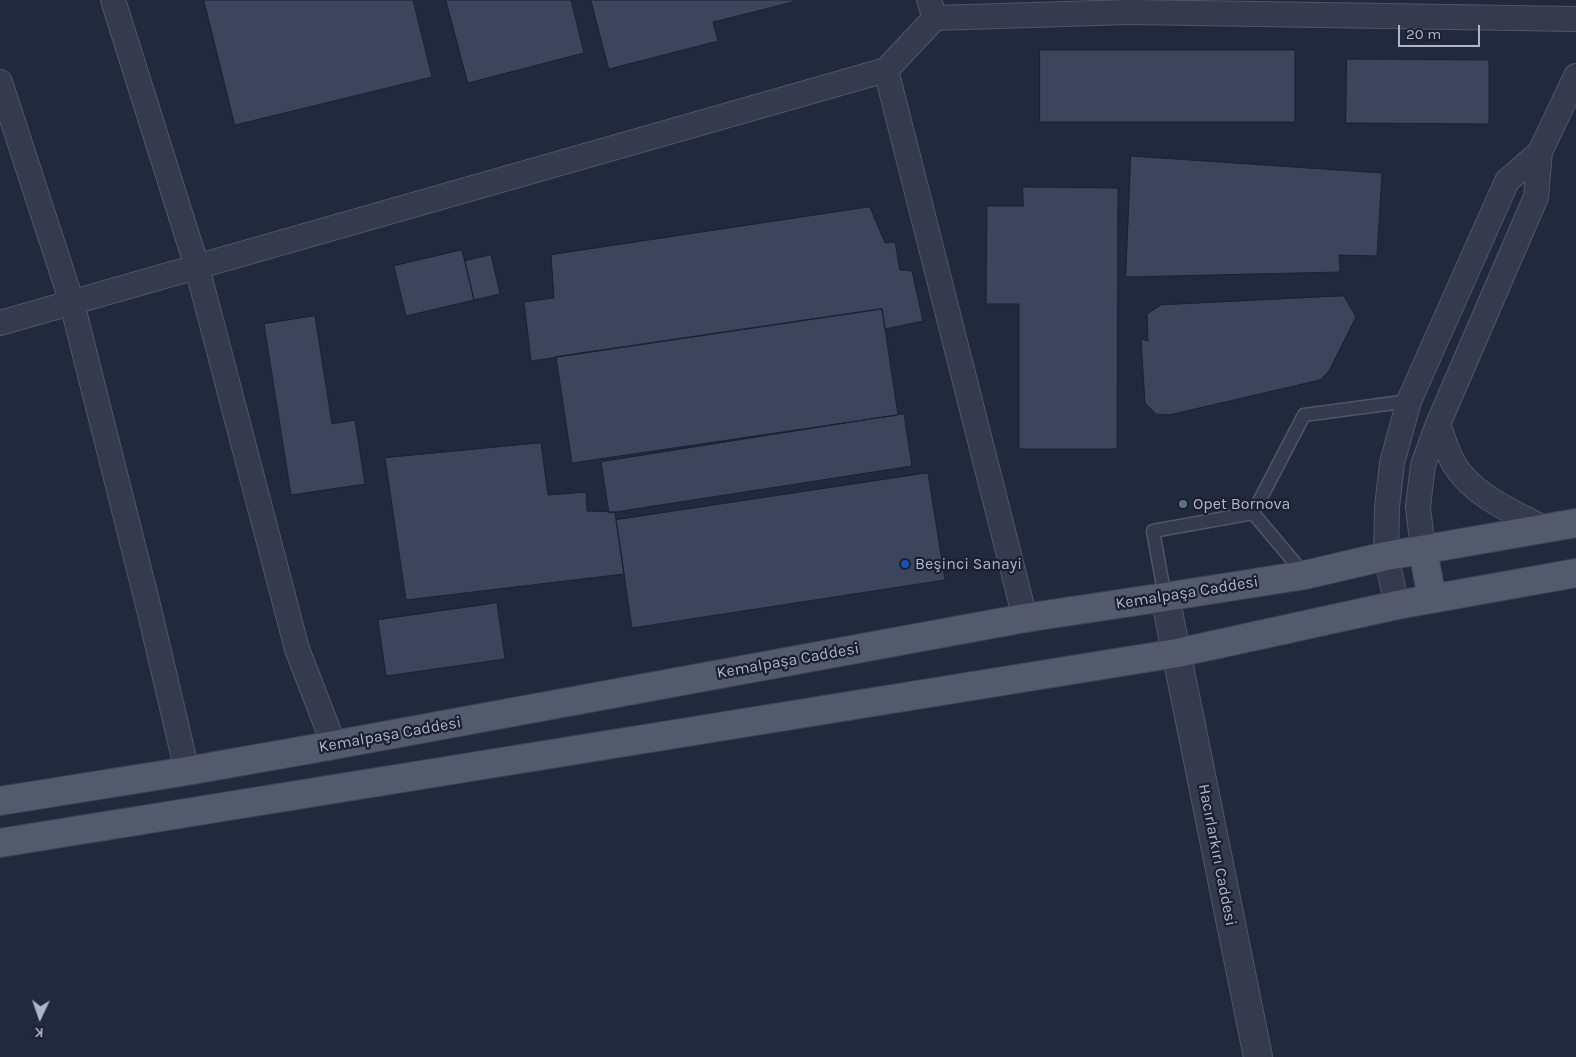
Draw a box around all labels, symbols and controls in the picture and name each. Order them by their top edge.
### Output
scale bar [1401,15,1484,47]
text: 20 m [1406,25,1441,43]
place label: Opet Bornova [1193,494,1290,514]
marker: Opet Bornova [1177,498,1189,510]
place label: Beşinci Sanayi [915,554,1022,574]
marker: Beşinci Sanayi [899,558,911,570]
street label: Kemalpaşa Caddesi [1114,572,1260,614]
street label: Kemalpaşa Caddesi [715,639,861,683]
street label: Kemalpaşa Caddesi [317,713,463,757]
street label: Hacırlarkırı Caddesi [1194,782,1240,928]
north arrow [15,992,65,1042]
text: K [34,1024,44,1041]

